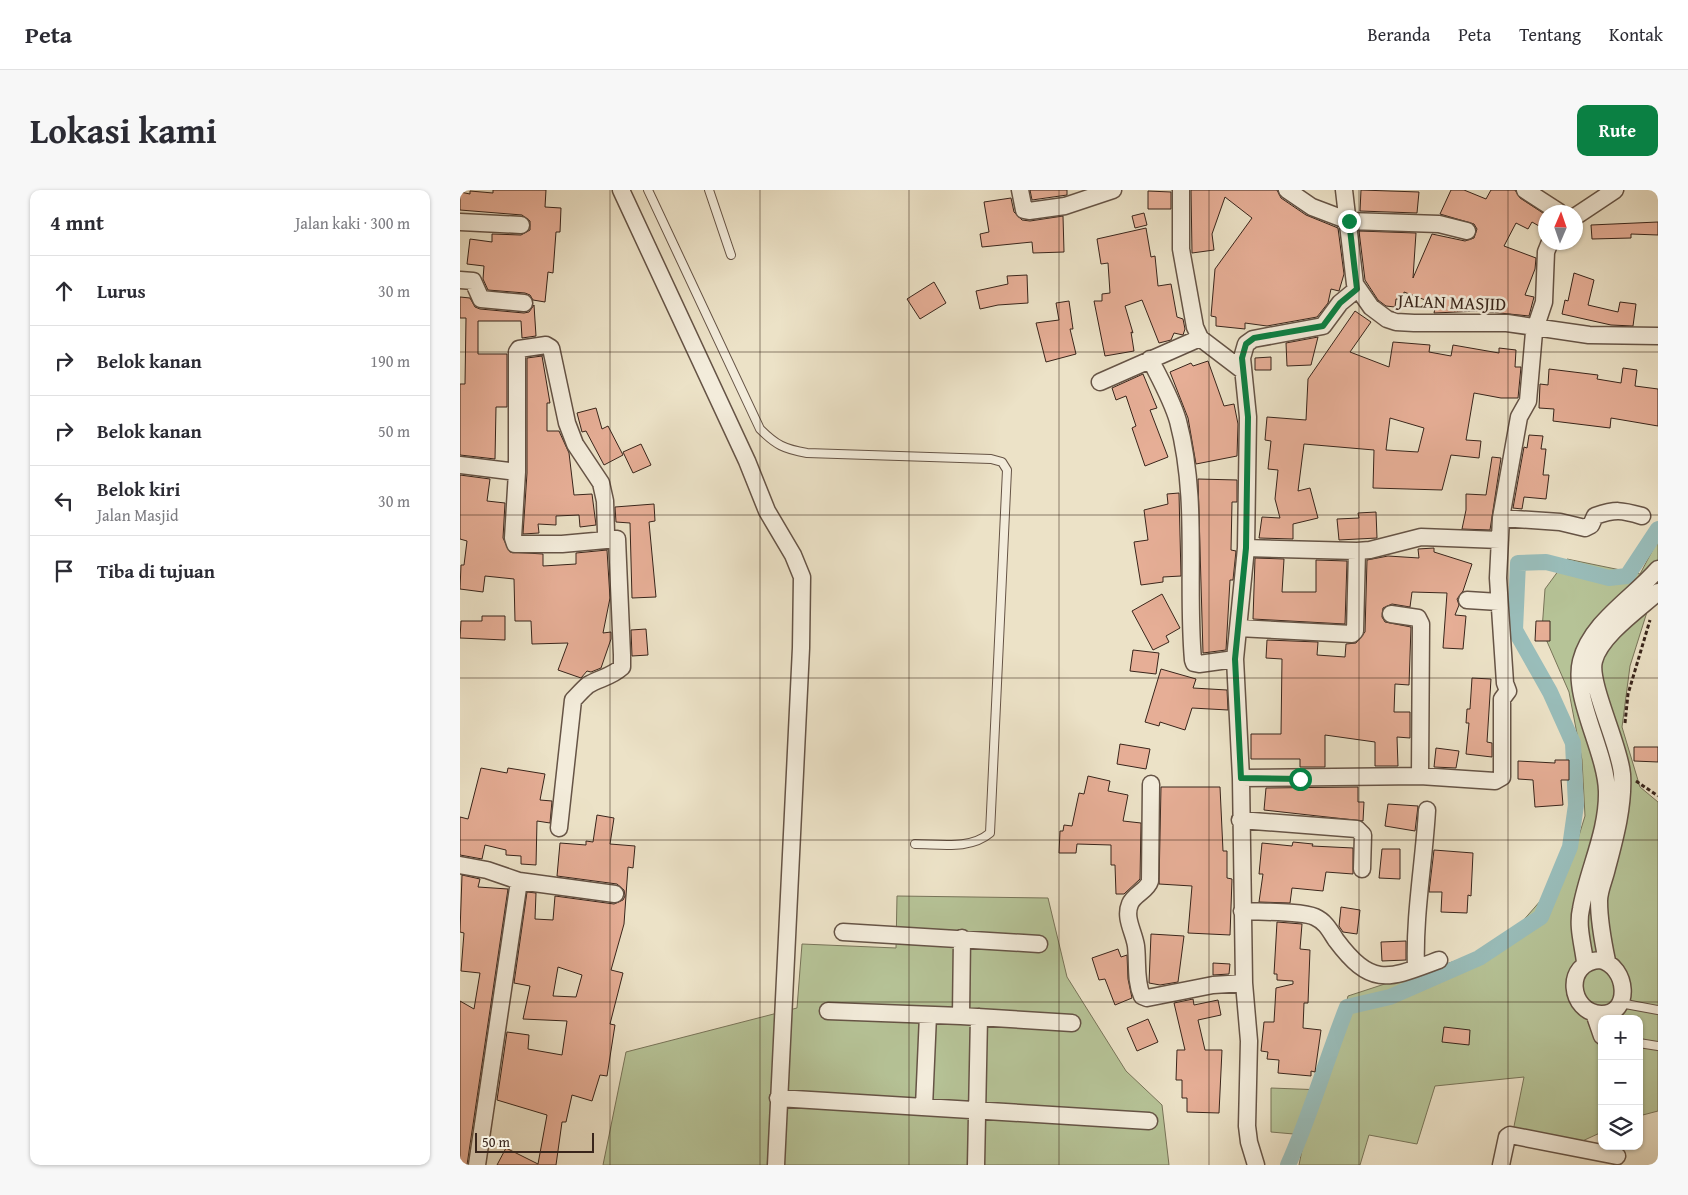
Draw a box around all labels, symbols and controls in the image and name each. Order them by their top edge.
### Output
text: Peta [25,17,72,52]
text: Beranda [1368,21,1430,48]
text: Peta [1458,21,1491,48]
text: Tentang [1519,21,1581,48]
text: Kontak [1609,21,1663,48]
text: Lokasi kami [30,105,217,156]
button: Rute [1577,105,1658,156]
north arrow [1538,205,1583,250]
text: 4 mnt [50,207,104,238]
route end [1338,210,1361,233]
text: Jalan kaki · 300 m [295,211,410,235]
icon: ahead [50,277,78,305]
text: Lurus [97,277,146,305]
text: 30 m [378,279,410,303]
street label: JALAN MASJID [1395,287,1507,317]
icon: right [50,347,78,375]
text: Belok kanan [97,347,202,375]
text: 190 m [370,349,410,373]
icon: right [50,417,78,445]
text: Belok kanan [97,417,202,445]
text: 50 m [378,419,410,443]
text: Belok kiri [97,475,180,503]
icon: left [50,487,78,515]
text: 30 m [378,489,410,513]
text: Jalan Masjid [97,503,179,527]
icon: arrive [50,557,78,585]
text: Tiba di tujuan [97,557,215,585]
route start [1289,768,1312,791]
map controls [1598,1015,1643,1150]
button: + [1598,1015,1643,1060]
button: − [1598,1060,1643,1105]
button: layers [1598,1105,1643,1150]
scale bar [475,1130,594,1153]
text: 50 m [482,1132,510,1152]

